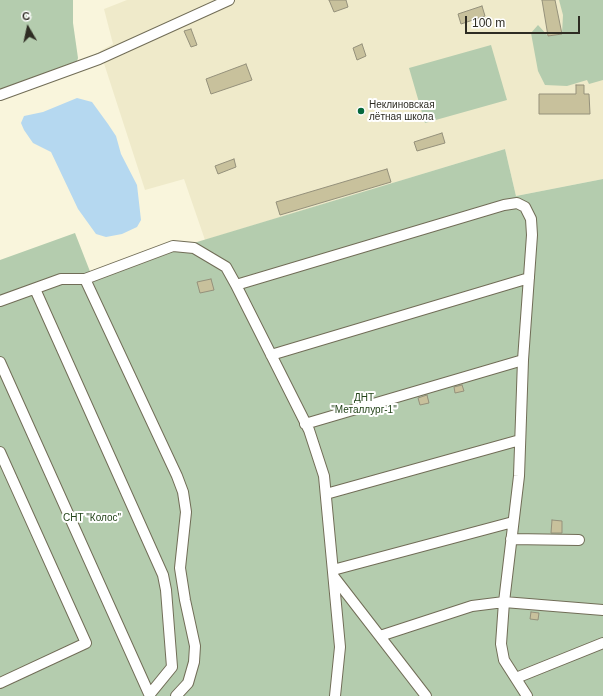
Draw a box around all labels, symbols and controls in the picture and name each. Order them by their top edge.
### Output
north arrow [8,8,48,48]
scale bar [467,8,582,34]
text: С [21,10,31,23]
text: 100 m [472,16,505,30]
place label: Неклиновская лётная школа [369,99,435,122]
marker: Неклиновская лётная школа [356,106,366,116]
park label: ДНТ "Металлург-1" [331,392,397,416]
park label: СНТ "Колос" [63,512,121,524]

